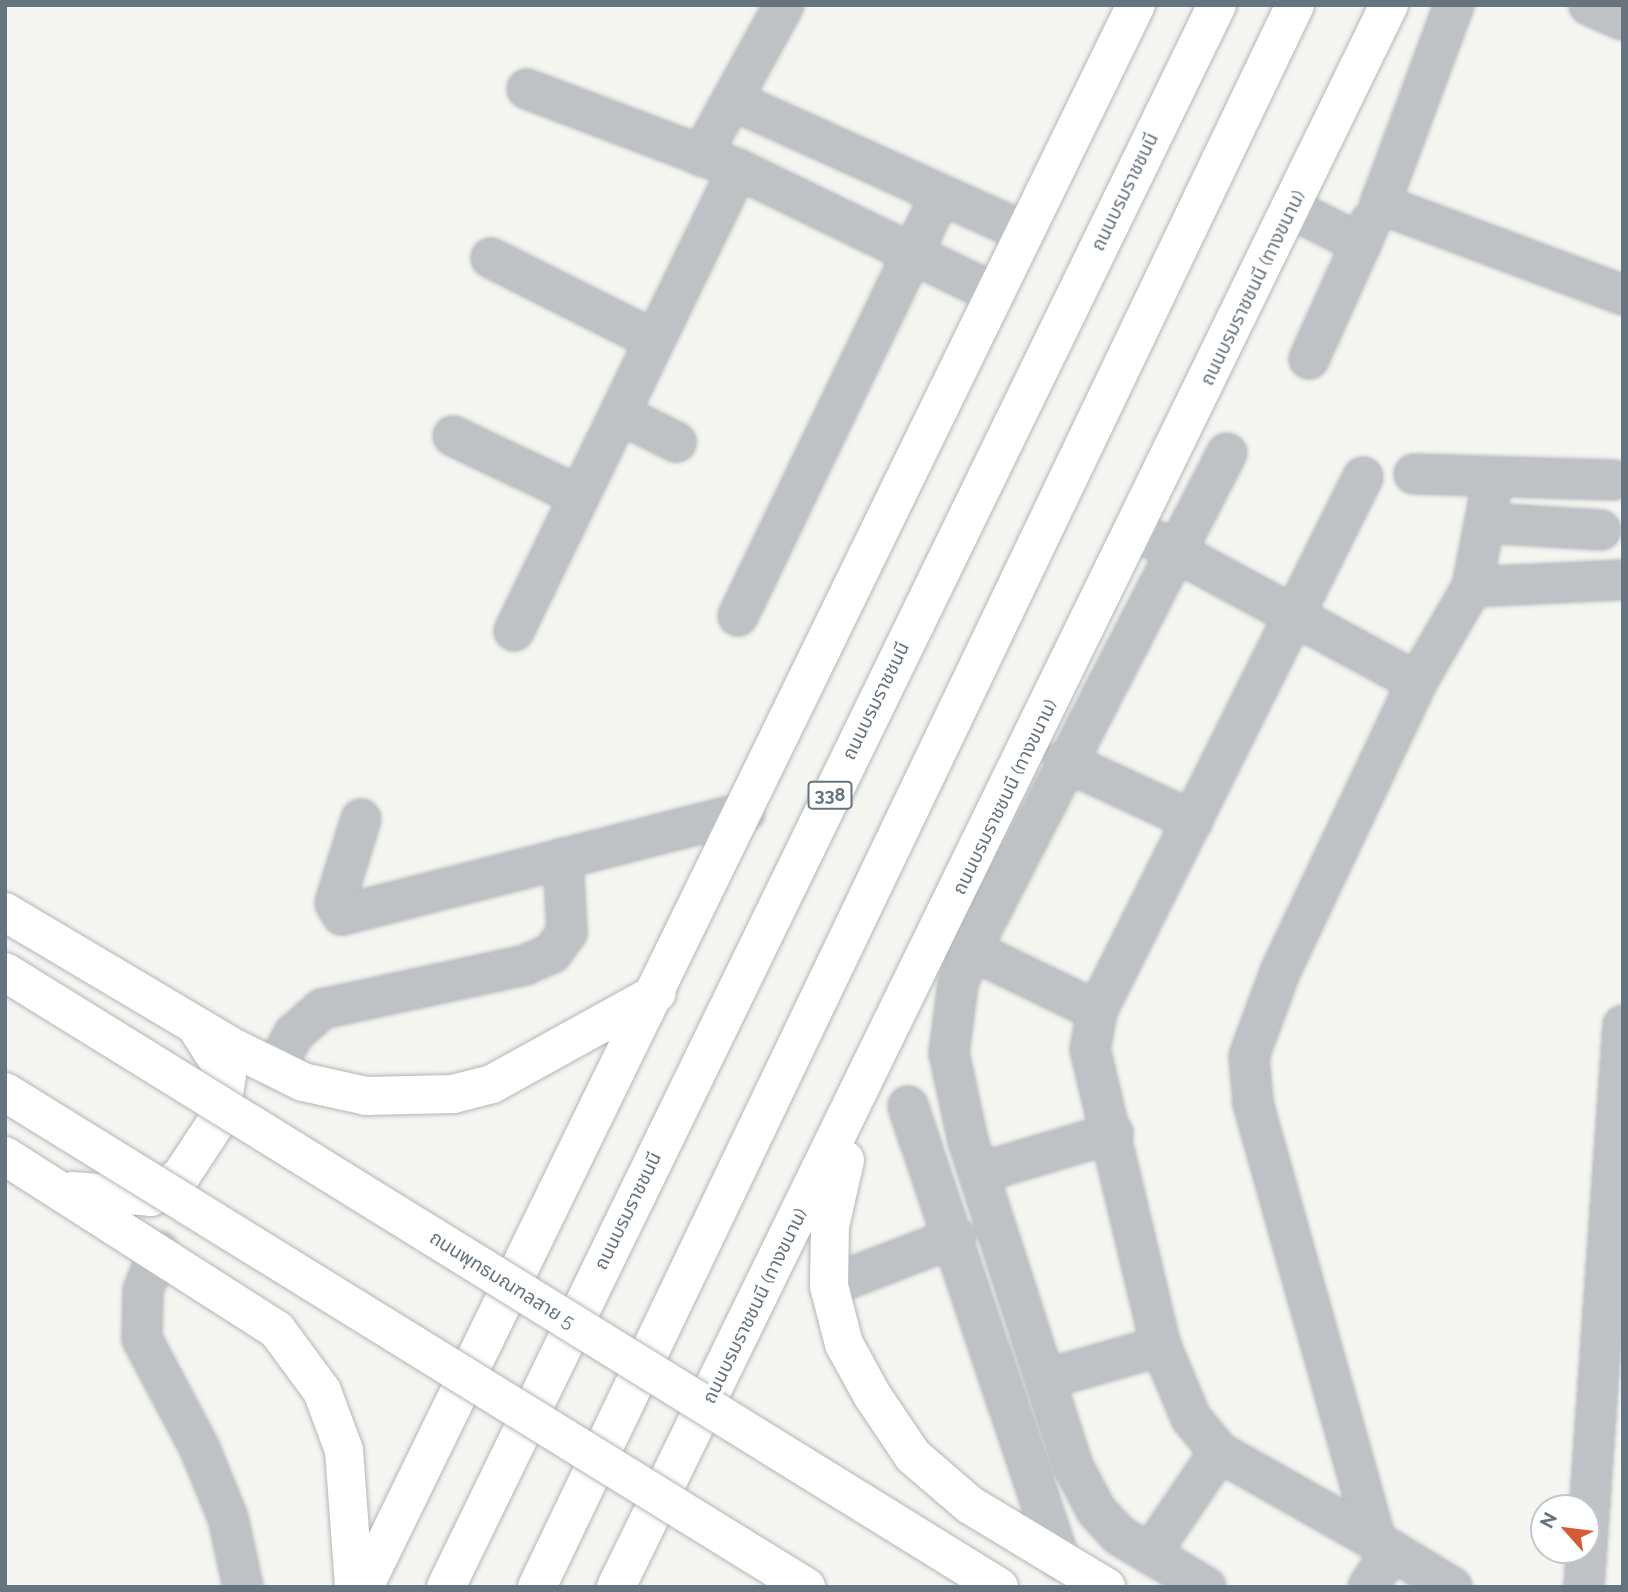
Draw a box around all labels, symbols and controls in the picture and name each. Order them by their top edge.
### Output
street label: ถนนบรมราชชนนี [1087,129,1163,255]
street label: ถนนบรมราชชนนี (ทางขนาน) [1196,187,1310,389]
street label: ถนนบรมราชชนนี [838,638,914,764]
street label: ถนนบรมราชชนนี (ทางขนาน) [948,696,1062,898]
road number: 338 [807,780,853,810]
street label: ถนนบรมราชชนนี [590,1148,666,1274]
street label: ถนนบรมราชชนนี (ทางขนาน) [698,1205,812,1407]
street label: ถนนพุทธมณฑลสาย 5 [425,1226,579,1334]
north arrow [1530,1494,1600,1564]
text: N [1535,1509,1561,1532]

